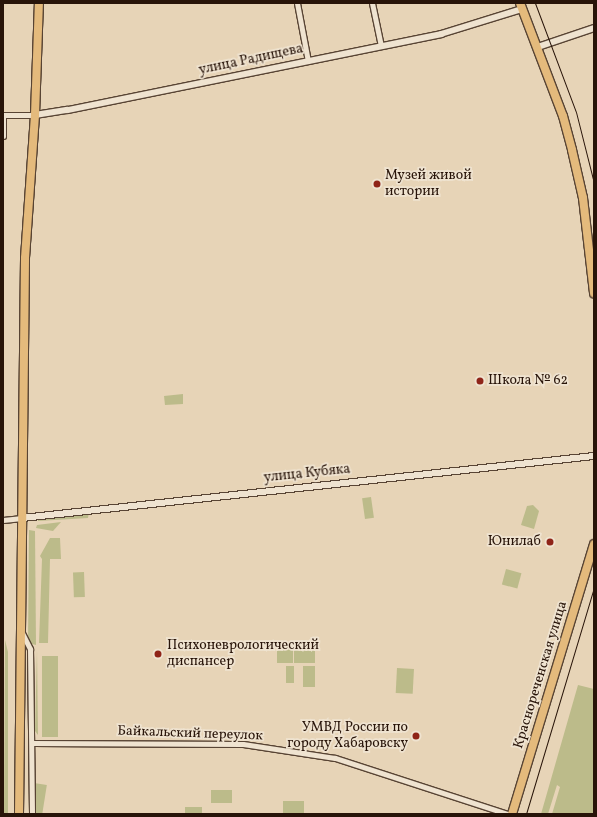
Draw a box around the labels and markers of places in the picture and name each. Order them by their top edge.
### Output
place label: Музей живой истории [385,168,472,200]
marker: Музей живой истории [372,179,382,189]
place label: Школа № 62 [488,373,568,389]
marker: Школа № 62 [475,376,485,386]
place label: Юнилаб [488,534,541,550]
marker: Юнилаб [544,536,556,548]
place label: Психоневрологический диспансер [167,638,319,670]
marker: Психоневрологический диспансер [152,648,164,660]
place label: УМВД России по городу Хабаровску [287,720,408,752]
marker: УМВД России по городу Хабаровску [411,731,421,741]

